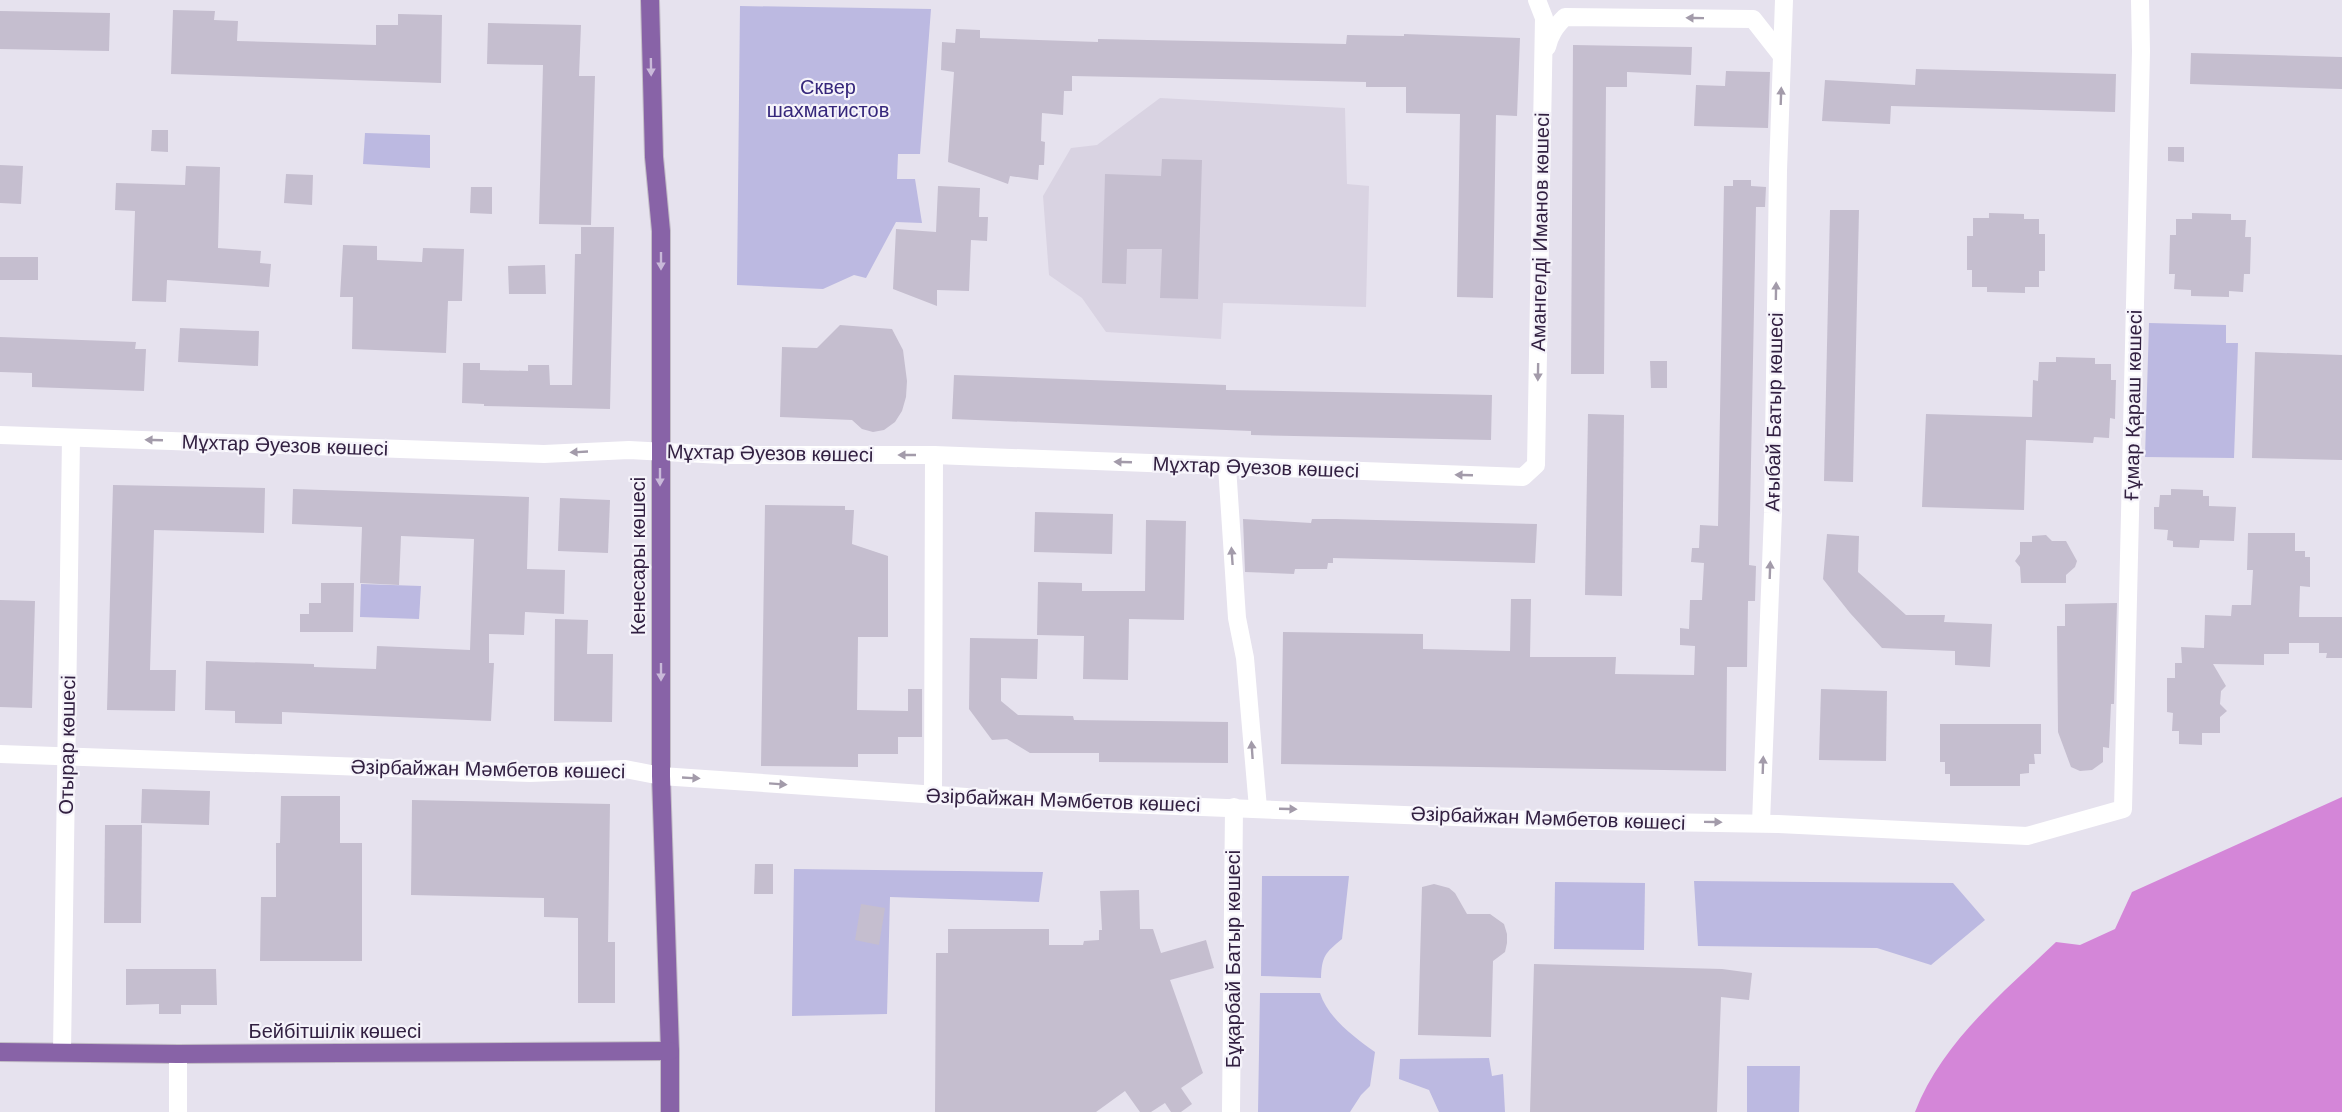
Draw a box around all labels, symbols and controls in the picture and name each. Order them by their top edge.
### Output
one-way arrow [1685,14,1704,23]
one-way arrow [646,57,656,76]
park label: Сквер шахматистов [767,76,889,121]
one-way arrow [1776,86,1785,105]
street label: Амангелді Иманов көшесі [1527,112,1553,352]
one-way arrow [656,252,666,271]
one-way arrow [1771,281,1781,300]
street label: Ғұмар Қараш көшесі [2120,310,2146,501]
street label: Ағыбай Батыр көшесі [1761,312,1787,512]
one-way arrow [1533,363,1543,382]
street label: Мұхтар Әуезов көшесі [181,430,389,460]
one-way arrow [144,435,163,444]
street label: Мұхтар Әуезов көшесі [667,440,873,466]
one-way arrow [570,448,589,457]
one-way arrow [897,450,916,460]
street label: Мұхтар Әуезов көшесі [1152,452,1360,482]
one-way arrow [1113,457,1132,466]
one-way arrow [656,468,665,487]
one-way arrow [1455,470,1474,479]
street label: Кенесары көшесі [627,477,649,635]
one-way arrow [1228,547,1237,566]
one-way arrow [1766,560,1775,579]
one-way arrow [656,663,666,682]
street label: Отырар көшесі [55,675,79,815]
one-way arrow [1247,740,1257,759]
one-way arrow [1758,755,1768,774]
street label: Әзірбайжан Мәмбетов көшесі [350,756,626,782]
one-way arrow [681,773,700,782]
one-way arrow [769,779,788,789]
street label: Әзірбайжан Мәмбетов көшесі [925,784,1201,816]
street label: Әзірбайжан Мәмбетов көшесі [1410,802,1686,834]
one-way arrow [1278,805,1297,814]
one-way arrow [1704,818,1723,827]
street label: Бұқарбай Батыр көшесі [1222,850,1244,1068]
street label: Бейбітшілік көшесі [249,1020,421,1042]

